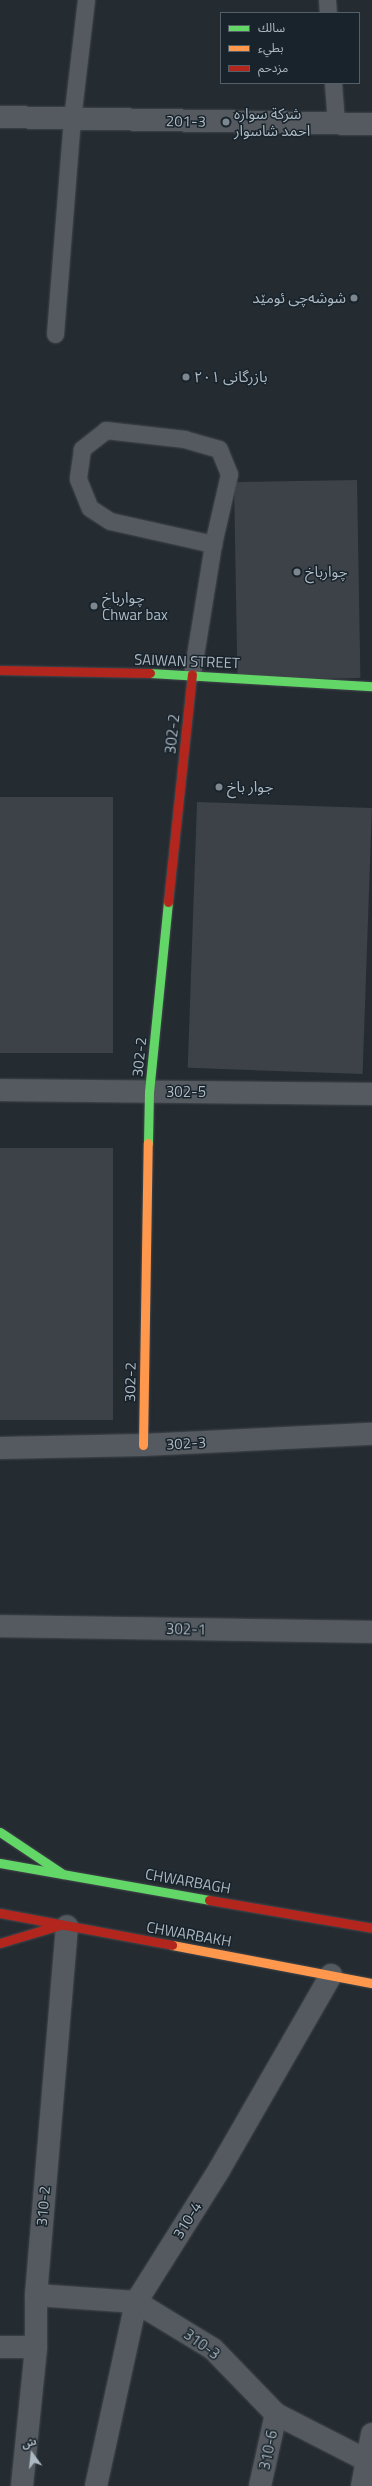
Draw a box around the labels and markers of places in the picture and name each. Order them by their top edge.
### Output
place label: شرکة سوارە احمد شاسوار [234,104,310,139]
marker: شرکة سوارە احمد شاسوار [221,117,231,127]
place label: شوشەچی ئومێد [252,289,346,307]
marker: شوشەچی ئومێد [349,293,359,303]
place label: بازرگانی ٢٠١ [194,368,267,386]
marker: بازرگانی ٢٠١ [181,372,191,382]
place label: چوارباخ [305,563,348,581]
marker: چوارباخ [292,567,302,577]
place label: چوارباخ Chwar bax [102,588,168,623]
marker: چوارباخ Chwar bax [89,601,99,611]
place label: جوار باخ [227,778,273,796]
marker: جوار باخ [214,782,224,792]

